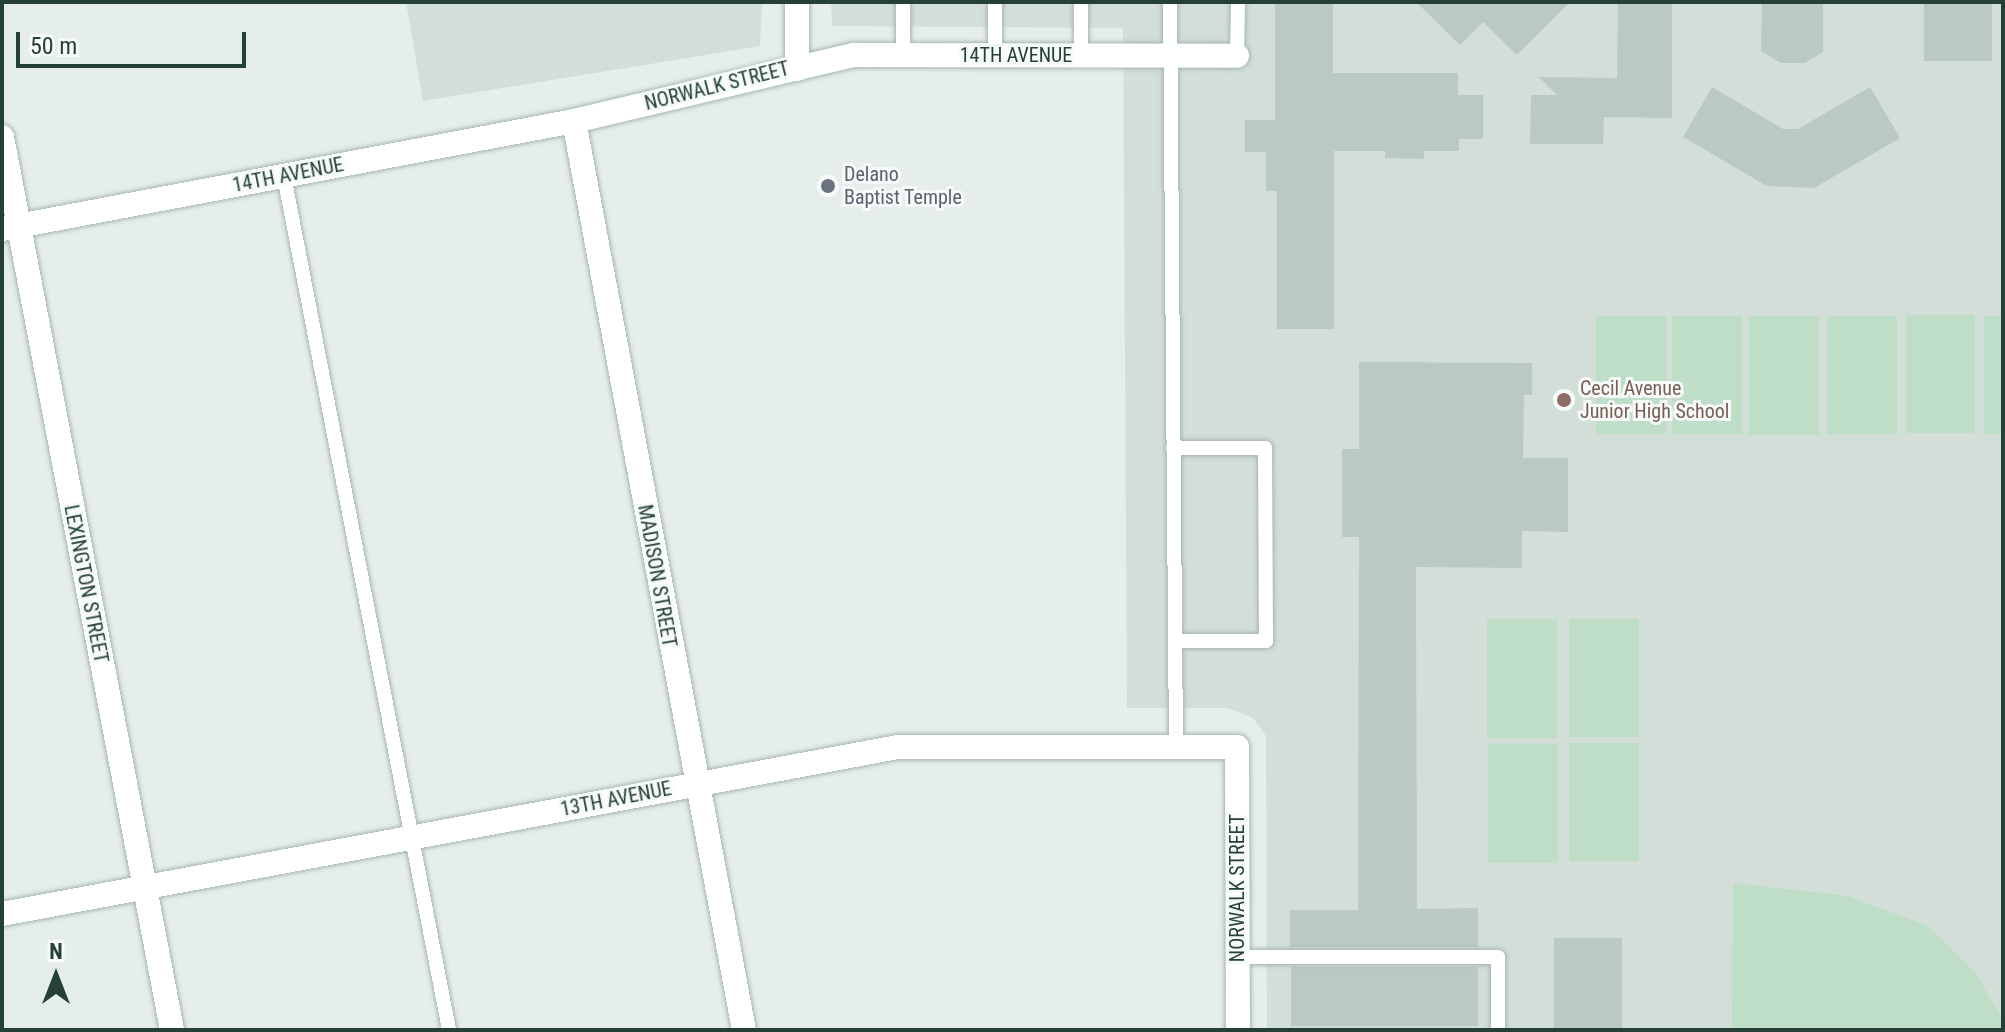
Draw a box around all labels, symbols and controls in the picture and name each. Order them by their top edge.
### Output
scale bar [20,16,250,66]
text: 50 m [30,32,77,60]
street label: 14TH AVENUE [960,43,1072,67]
street label: NORWALK STREET [642,56,792,116]
street label: 14TH AVENUE [230,152,346,198]
place label: Delano Baptist Temple [844,162,962,209]
marker: Delano Baptist Temple [819,177,837,195]
place label: Cecil Avenue Junior High School [1580,376,1729,423]
marker: Cecil Avenue Junior High School [1555,391,1573,409]
street label: LEXINGTON STREET [59,503,113,665]
street label: MADISON STREET [633,503,681,649]
street label: 13TH AVENUE [558,776,674,822]
street label: NORWALK STREET [1225,814,1249,962]
north arrow [16,936,96,1016]
text: N [49,939,63,964]

